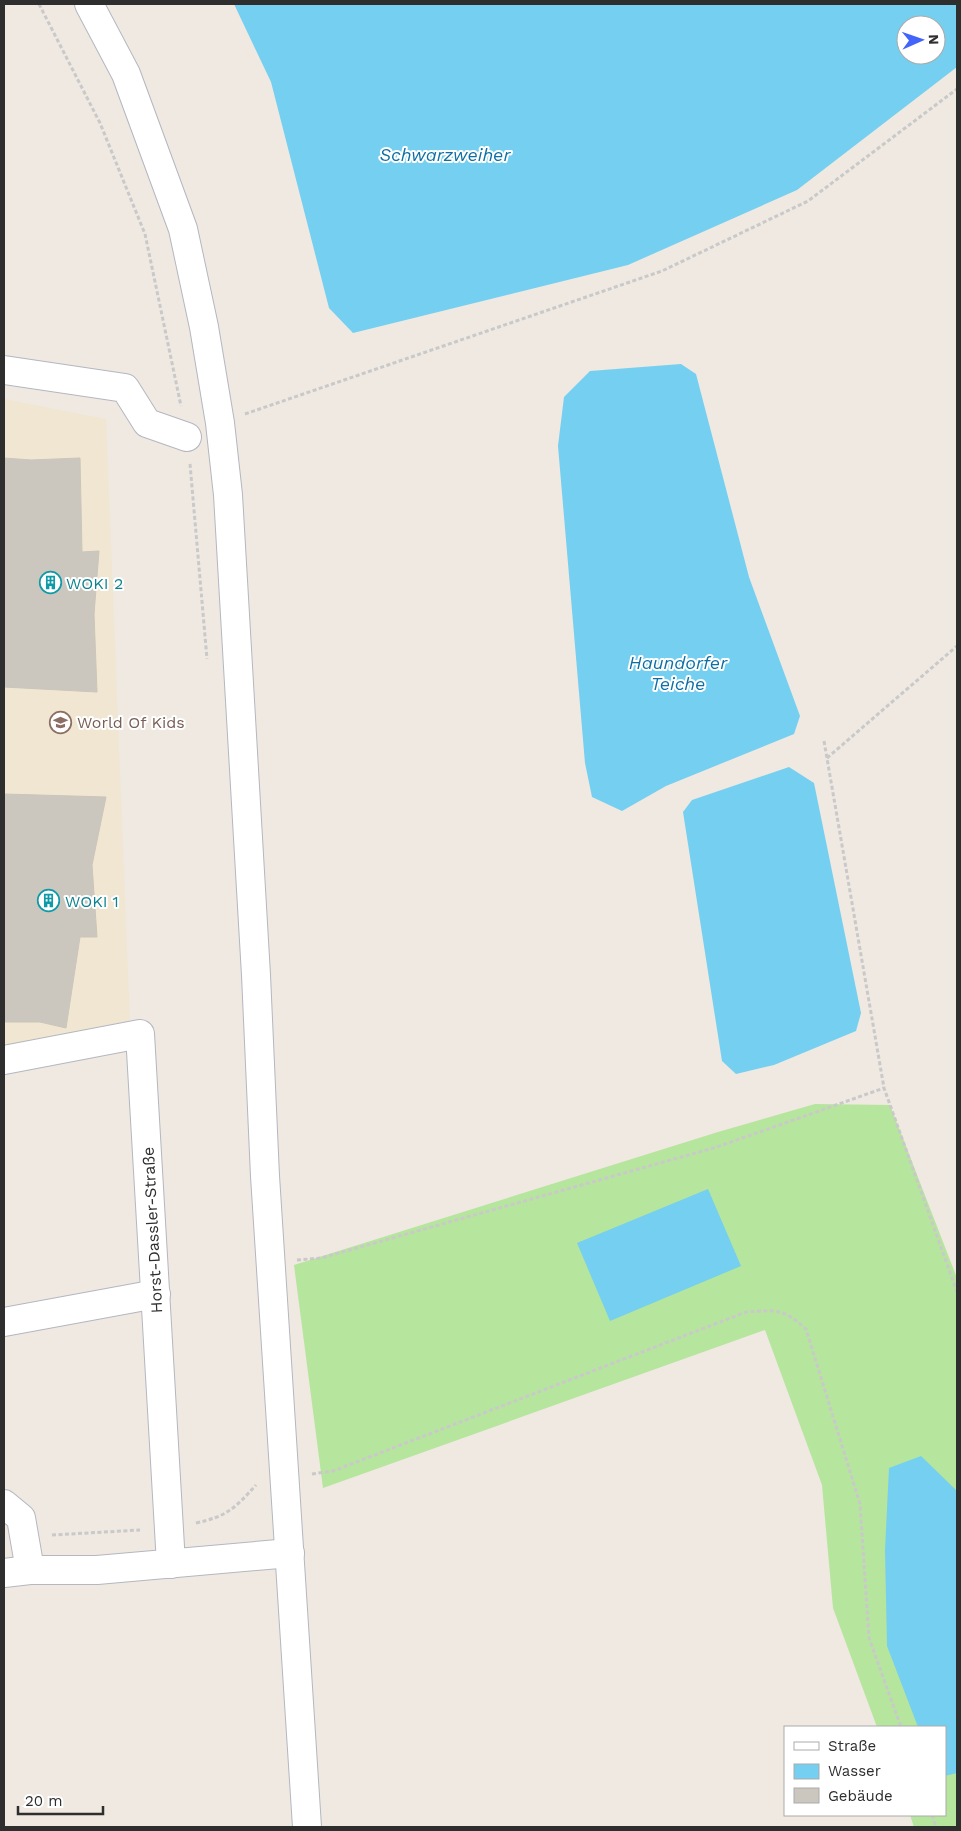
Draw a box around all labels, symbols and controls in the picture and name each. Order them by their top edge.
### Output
north arrow [896,15,946,65]
text: N [926,34,942,45]
water label: Schwarzweiher [380,144,511,165]
building icon: WOKI 2 [38,571,62,595]
place label: WOKI 2 [66,574,123,593]
water label: Haundorfer Teiche [629,652,728,694]
school or university icon: World Of Kids [49,710,73,734]
place label: World Of Kids [77,713,185,732]
building icon: WOKI 1 [37,889,61,913]
place label: WOKI 1 [65,892,119,911]
street label: Horst-Dassler-Straße [139,1146,166,1314]
legend [784,1726,946,1816]
text: Straße [828,1737,876,1755]
text: Wasser [828,1762,881,1780]
scale bar [18,1784,102,1816]
text: Gebäude [828,1787,893,1805]
text: 20 m [25,1792,63,1810]

